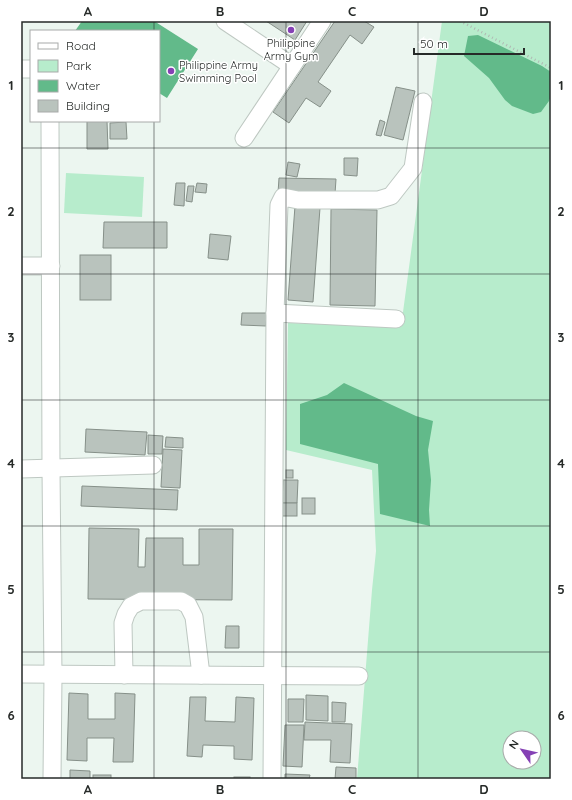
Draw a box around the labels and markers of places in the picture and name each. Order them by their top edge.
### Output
marker: Philippine Army Gym [286,25,296,35]
place label: Philippine Army Gym [264,36,318,63]
place label: Philippine Army Swimming Pool [179,58,258,85]
marker: Philippine Army Swimming Pool [166,66,176,76]

